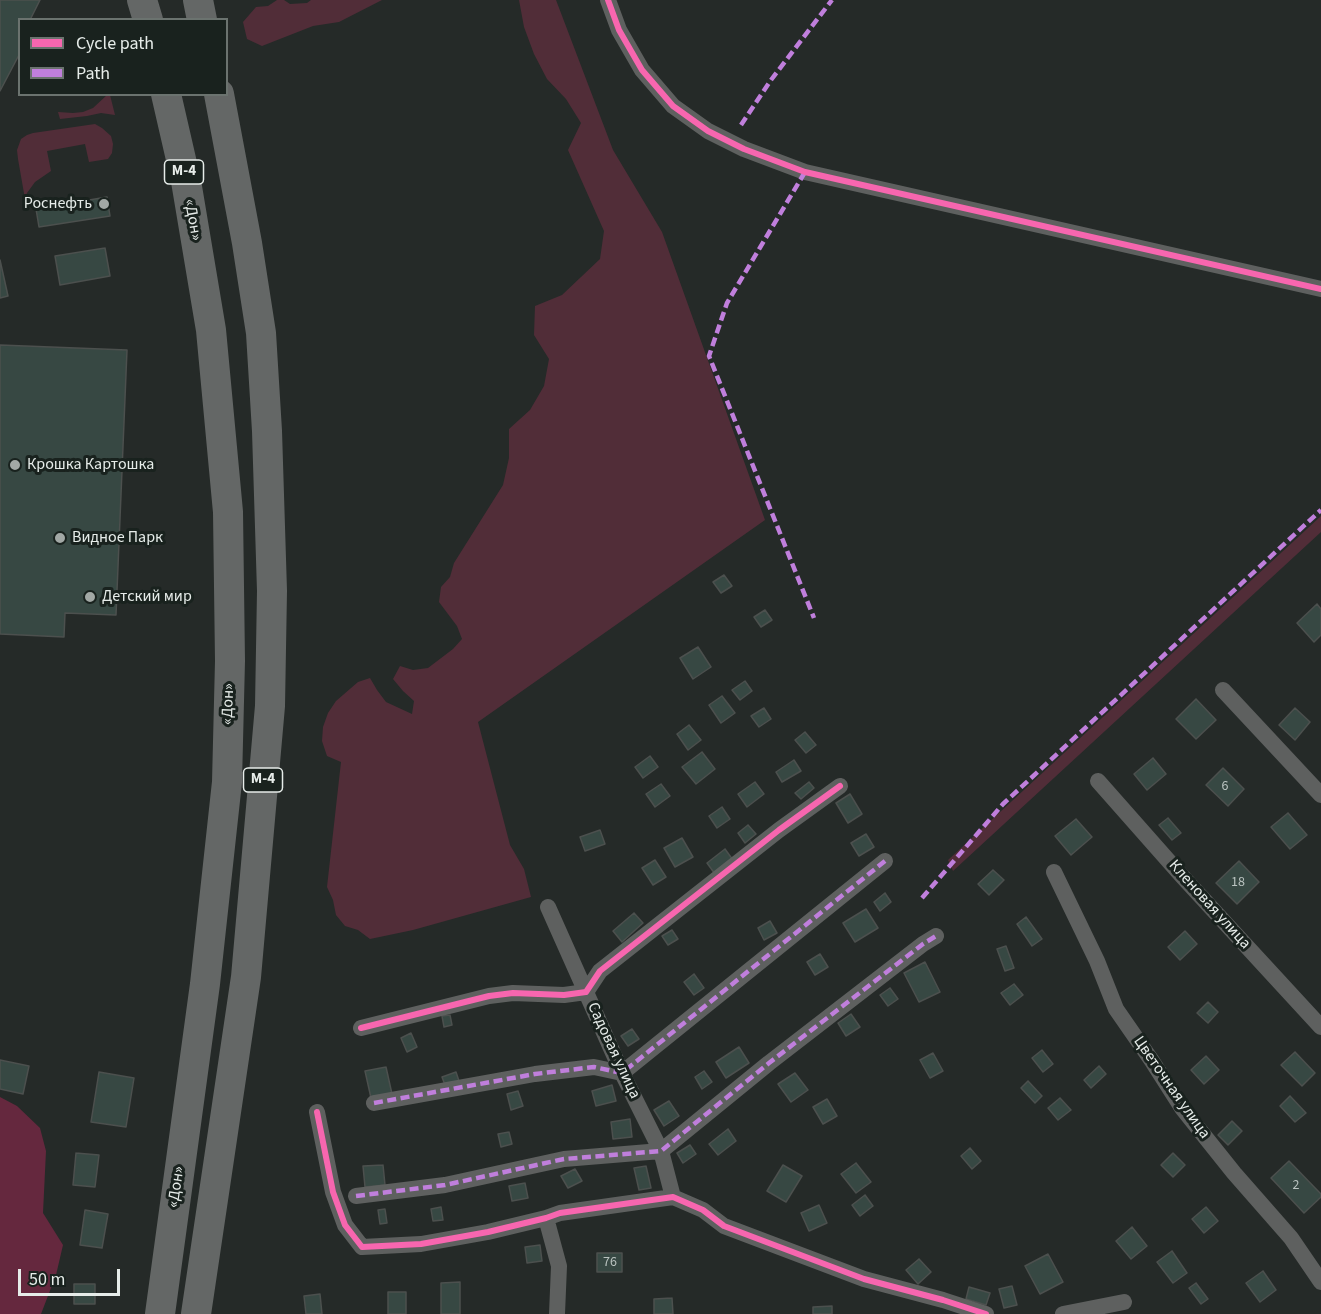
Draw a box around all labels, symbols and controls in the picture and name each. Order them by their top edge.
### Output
legend [18,18,228,96]
text: Cycle path [76,31,154,56]
text: Path [76,61,110,86]
road number: М-4 [164,160,204,184]
place label: Роснефть [24,194,92,214]
marker: Роснефть [97,197,111,211]
street label: «Дон» [179,198,205,242]
place label: Крошка Картошка [27,455,154,475]
marker: Крошка Картошка [8,458,22,472]
place label: Видное Парк [72,528,163,548]
marker: Видное Парк [53,531,67,545]
place label: Детский мир [102,587,192,607]
marker: Детский мир [83,590,97,604]
street label: «Дон» [219,683,239,725]
road number: М-4 [244,768,282,792]
house number: 6 [1222,779,1228,795]
street label: Кленовая улица [1164,856,1254,954]
house number: 18 [1231,875,1245,891]
street label: Садовая улица [582,1000,644,1102]
street label: Цветочная улица [1129,1033,1213,1143]
street label: «Дон» [165,1165,189,1209]
house number: 2 [1293,1178,1299,1194]
house number: 76 [603,1255,617,1271]
scale bar [21,1257,123,1295]
text: 50 m [29,1267,65,1292]

